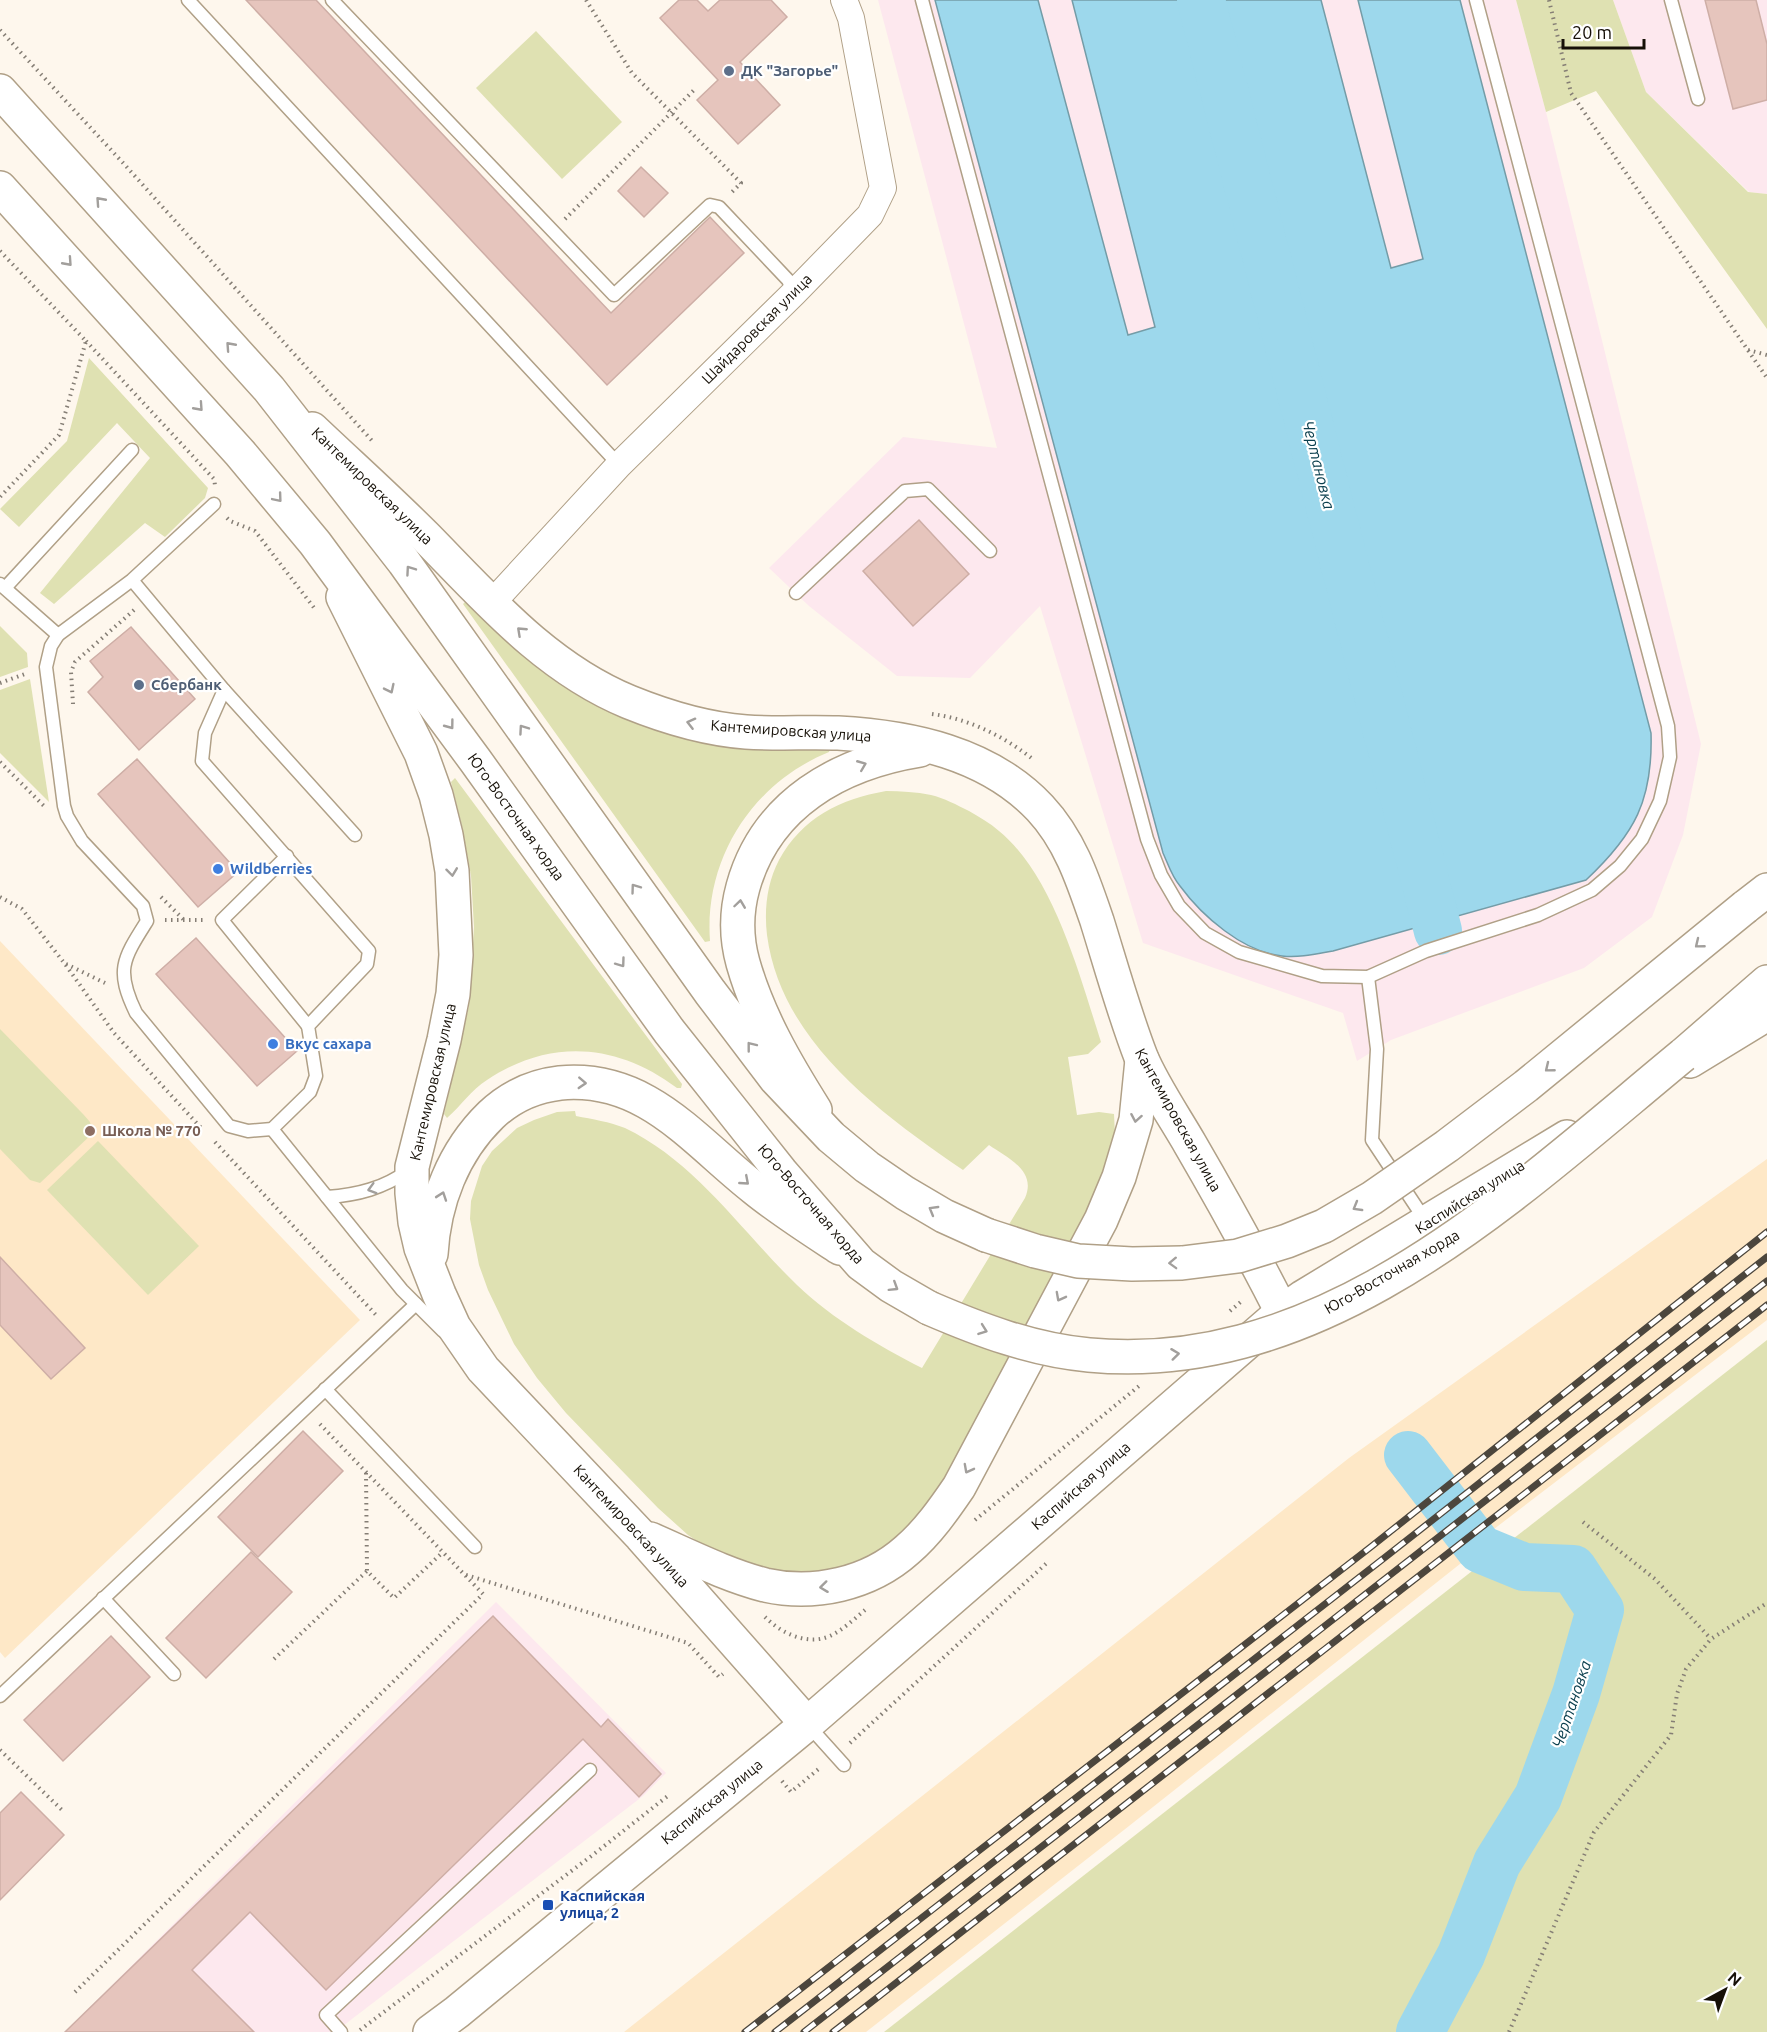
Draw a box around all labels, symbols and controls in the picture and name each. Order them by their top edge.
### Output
scale bar [1563,12,1644,50]
text: 20 m [1572,22,1612,42]
place label: ДК "Загорье" [741,62,838,79]
marker: ДК "Загорье" [722,64,736,78]
one-way arrow [96,197,107,207]
one-way arrow [61,255,72,266]
street label: Шайдаровская улица [698,270,815,387]
one-way arrow [226,342,237,353]
one-way arrow [191,400,202,411]
water label: Чертановка [1299,419,1339,511]
street label: Кантемировская улица [308,424,436,548]
one-way arrow [270,491,281,502]
one-way arrow [406,566,417,577]
one-way arrow [517,628,528,639]
place label: Сбербанк [151,676,222,693]
marker: Сбербанк [132,678,146,692]
one-way arrow [382,682,394,693]
street label: Кантемировская улица [710,716,872,745]
one-way arrow [686,717,696,730]
one-way arrow [442,719,453,730]
one-way arrow [519,725,530,736]
street label: Юго-Восточная хорда [465,750,568,884]
one-way arrow [855,760,866,772]
place label: Wildberries [230,860,312,877]
marker: Wildberries [211,862,225,876]
one-way arrow [445,868,458,877]
one-way arrow [632,884,643,895]
one-way arrow [733,900,745,909]
one-way arrow [1695,937,1706,948]
one-way arrow [614,957,625,968]
street label: Кантемировская улица [406,1001,459,1162]
place label: Вкус сахара [285,1035,372,1052]
marker: Вкус сахара [266,1037,280,1051]
one-way arrow [747,1041,758,1052]
street label: Кантемировская улица [1132,1045,1225,1194]
one-way arrow [1544,1060,1555,1071]
one-way arrow [577,1076,586,1089]
one-way arrow [1130,1113,1143,1123]
place label: Школа № 770 [102,1122,201,1139]
marker: Школа № 770 [83,1124,97,1138]
street label: Юго-Восточная хорда [755,1140,868,1267]
street label: Каспийская улица [1412,1156,1527,1237]
one-way arrow [738,1174,749,1185]
one-way arrow [367,1182,378,1194]
one-way arrow [434,1191,447,1202]
one-way arrow [1353,1199,1363,1211]
one-way arrow [929,1205,939,1217]
street label: Юго-Восточная хорда [1321,1226,1462,1317]
one-way arrow [1168,1257,1177,1269]
one-way arrow [888,1280,898,1292]
one-way arrow [1056,1291,1067,1301]
one-way arrow [977,1322,988,1335]
one-way arrow [1170,1348,1179,1361]
street label: Каспийская улица [1028,1438,1133,1533]
street label: Кантемировская улица [570,1461,693,1590]
one-way arrow [964,1463,975,1473]
one-way arrow [819,1580,828,1593]
water label: Чертановка [1548,1658,1594,1750]
street label: Каспийская улица [658,1756,766,1848]
place label: Каспийская улица, 2 [560,1887,645,1921]
marker: Каспийская улица, 2 [541,1898,555,1912]
north arrow [1695,1960,1755,2020]
text: N [1724,1968,1745,1989]

